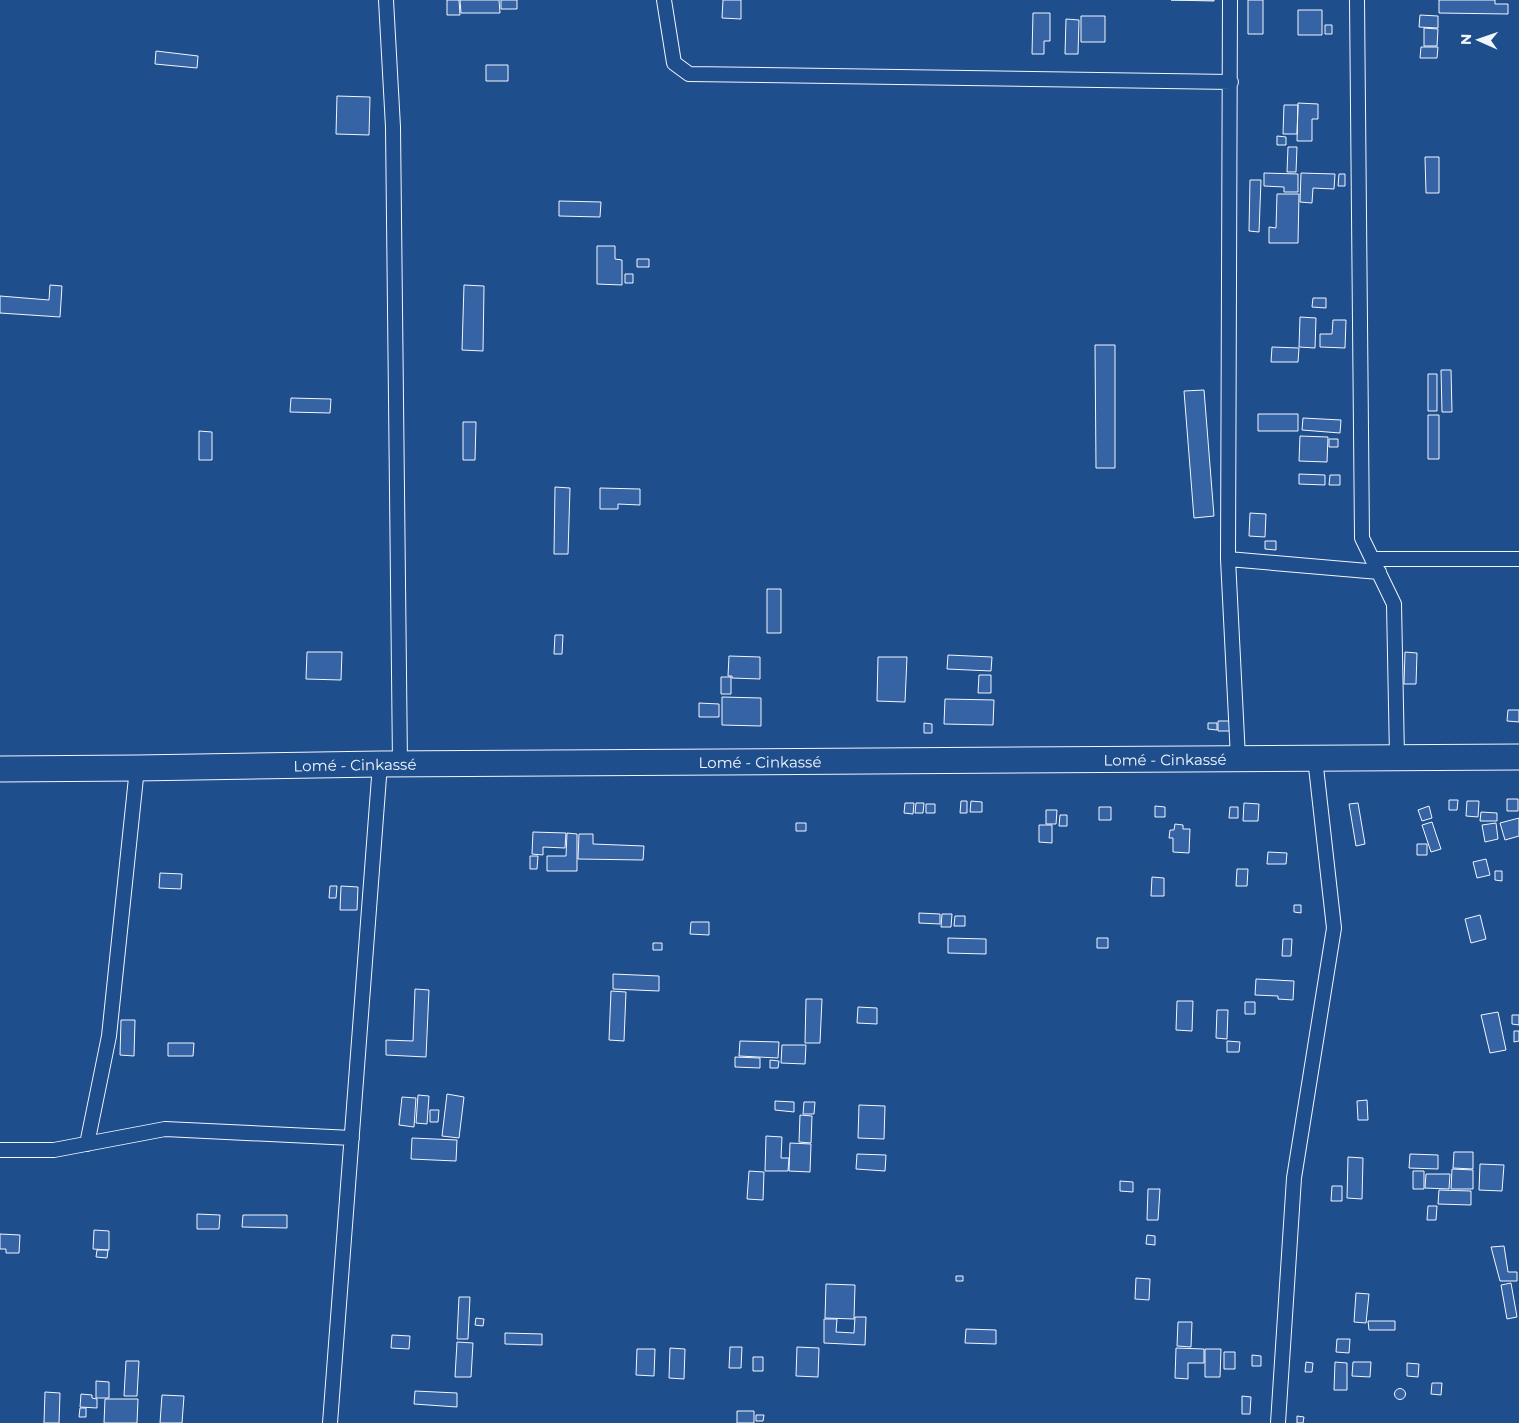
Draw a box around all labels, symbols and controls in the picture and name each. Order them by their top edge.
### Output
north arrow [1454,15,1504,65]
text: N [1457,34,1475,46]
street label: Lomé - Cinkassé [1103,749,1226,769]
street label: Lomé - Cinkassé [698,752,821,772]
street label: Lomé - Cinkassé [293,754,417,775]

